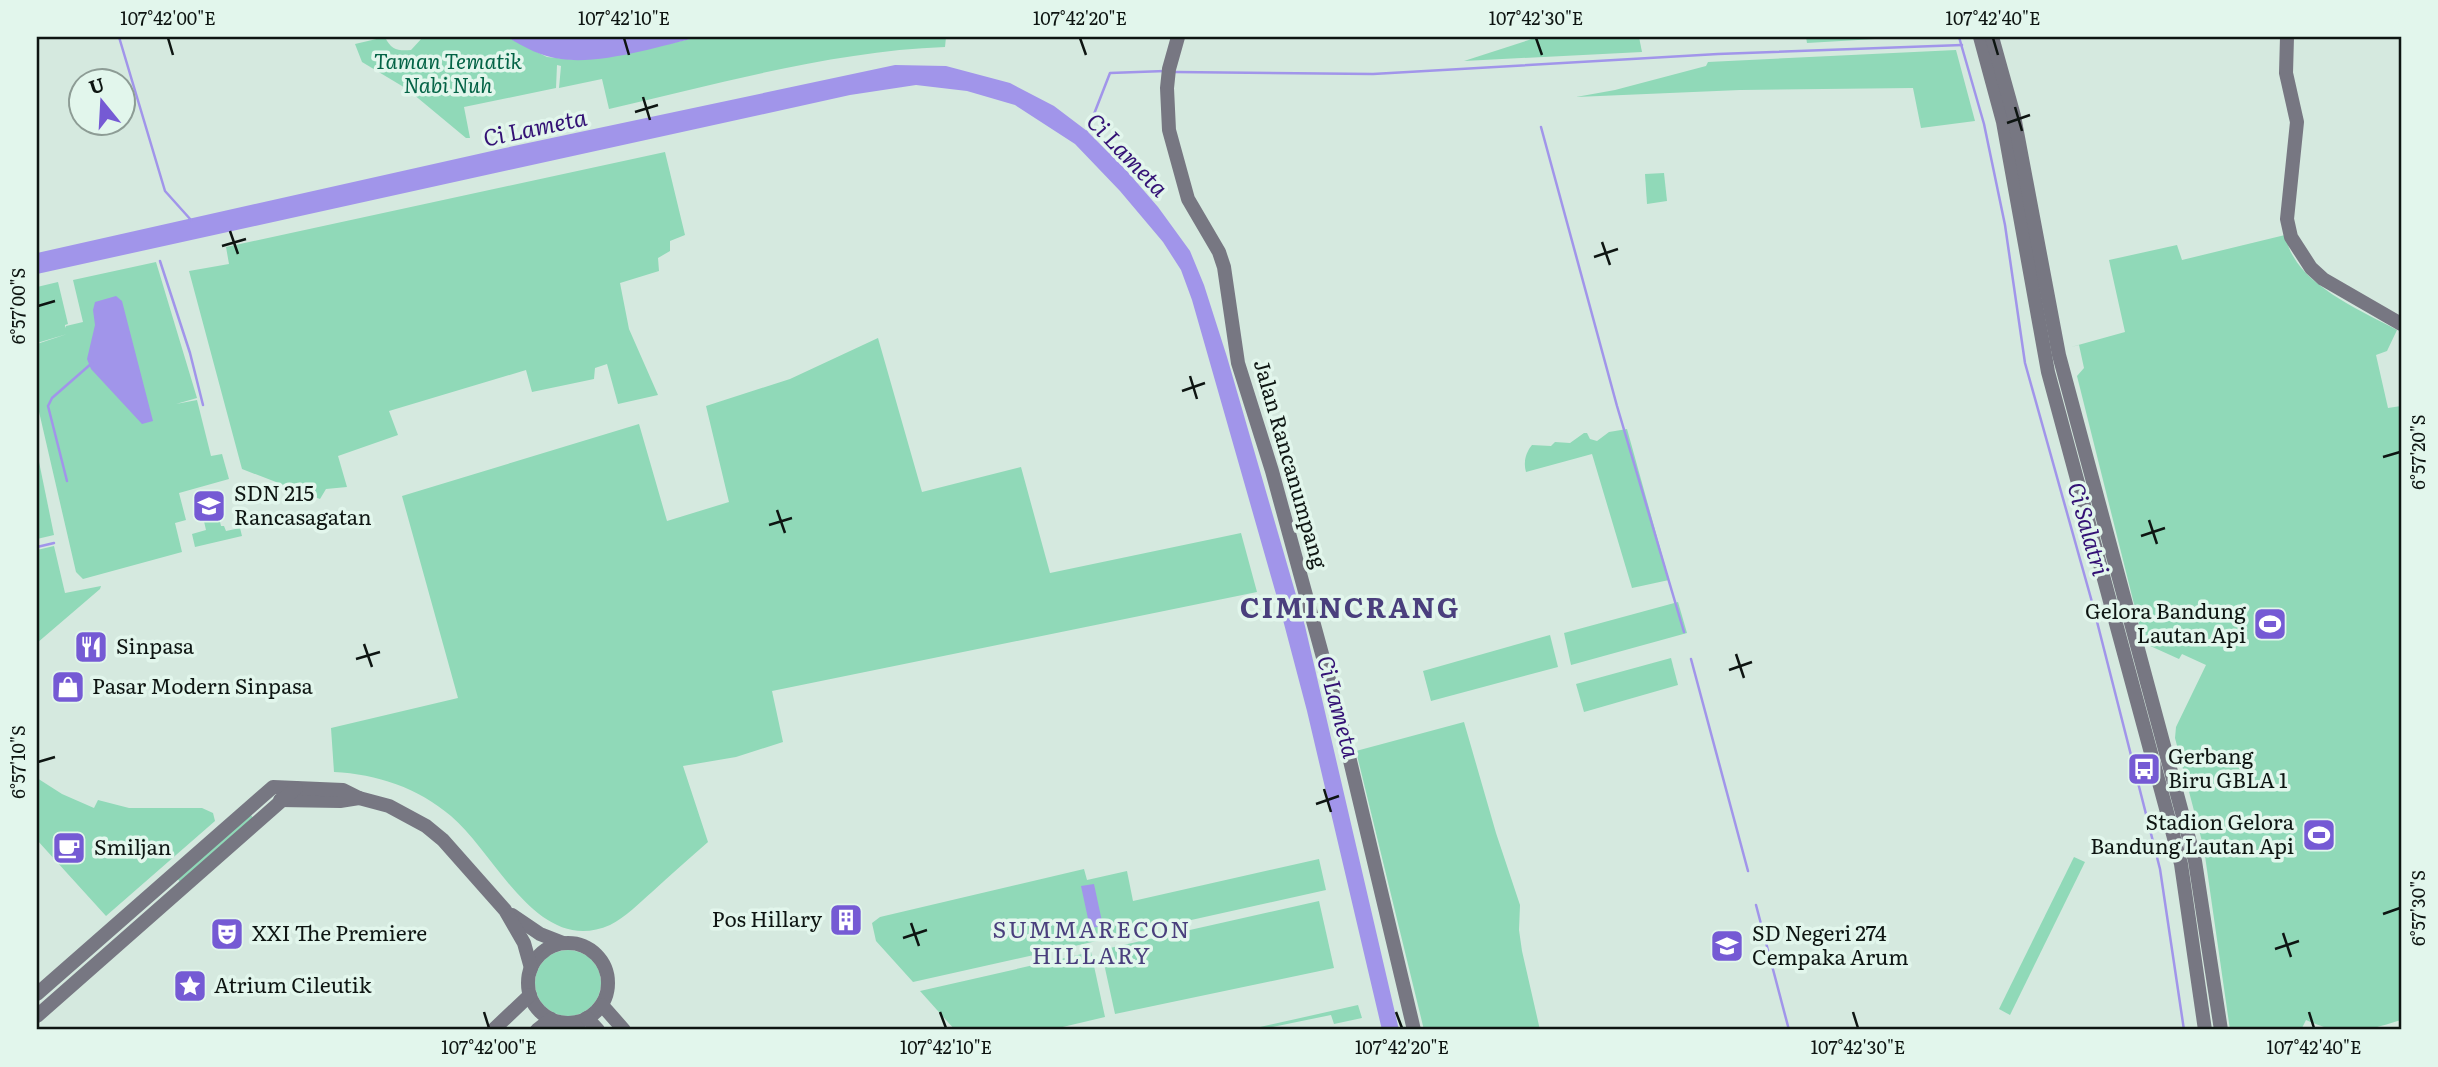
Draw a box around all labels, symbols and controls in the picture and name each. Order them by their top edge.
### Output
text: 107°42'00"E [120,4,216,31]
text: 107°42'10"E [578,4,670,31]
text: 107°42'20"E [1033,4,1127,31]
text: 107°42'30"E [1489,4,1583,31]
text: 107°42'40"E [1946,4,2040,31]
park label: Taman Tematik Nabi Nuh [374,44,522,99]
north arrow [66,66,136,136]
text: U [85,69,108,101]
water label: Ci Lameta [480,98,589,154]
water label: Ci Lameta [1080,104,1177,203]
text: 6°57'00"S [4,268,31,344]
street label: Jalan Rancanumpang [1248,355,1337,572]
text: 6°57'20"S [2404,414,2431,490]
place label: SDN 215 Rancasagatan [234,476,372,531]
water label: Ci Salatri [2060,478,2119,579]
school or university icon: SDN 215 Rancasagatan [190,487,228,525]
district label: CIMINCRANG [1240,585,1460,627]
place label: Gelora Bandung Lautan Api [2085,594,2246,649]
sports icon: Gelora Bandung Lautan Api [2251,605,2289,643]
restaurant icon: Sinpasa [72,628,110,666]
place label: Sinpasa [116,629,195,660]
water label: Ci Lameta [1310,651,1370,762]
shop icon: Pasar Modern Sinpasa [49,668,87,706]
place label: Pasar Modern Sinpasa [92,669,314,700]
text: 6°57'10"S [4,725,31,799]
place label: Gerbang Biru GBLA 1 [2168,739,2288,794]
bus stop icon: Gerbang Biru GBLA 1 [2125,750,2163,788]
place label: Stadion Gelora Bandung Lautan Api [2090,805,2295,860]
sports icon: Stadion Gelora Bandung Lautan Api [2300,816,2338,854]
cafe icon: Smiljan [50,829,88,867]
place label: Smiljan [94,830,172,861]
text: 6°57'30"S [2404,870,2431,946]
building icon: Pos Hillary [827,901,865,939]
place label: Pos Hillary [712,902,823,933]
district label: SUMMARECON HILLARY [992,911,1192,971]
theatre icon: XXI The Premiere [208,915,246,953]
place label: XXI The Premiere [252,916,427,947]
place label: SD Negeri 274 Cempaka Arum [1752,916,1909,971]
school or university icon: SD Negeri 274 Cempaka Arum [1708,927,1746,965]
place icon: Atrium Cileutik [171,967,209,1005]
place label: Atrium Cileutik [214,968,372,999]
text: 107°42'00"E [441,1033,537,1060]
text: 107°42'10"E [900,1033,992,1060]
text: 107°42'20"E [1355,1033,1449,1060]
text: 107°42'30"E [1811,1033,1905,1060]
text: 107°42'40"E [2267,1033,2361,1060]

